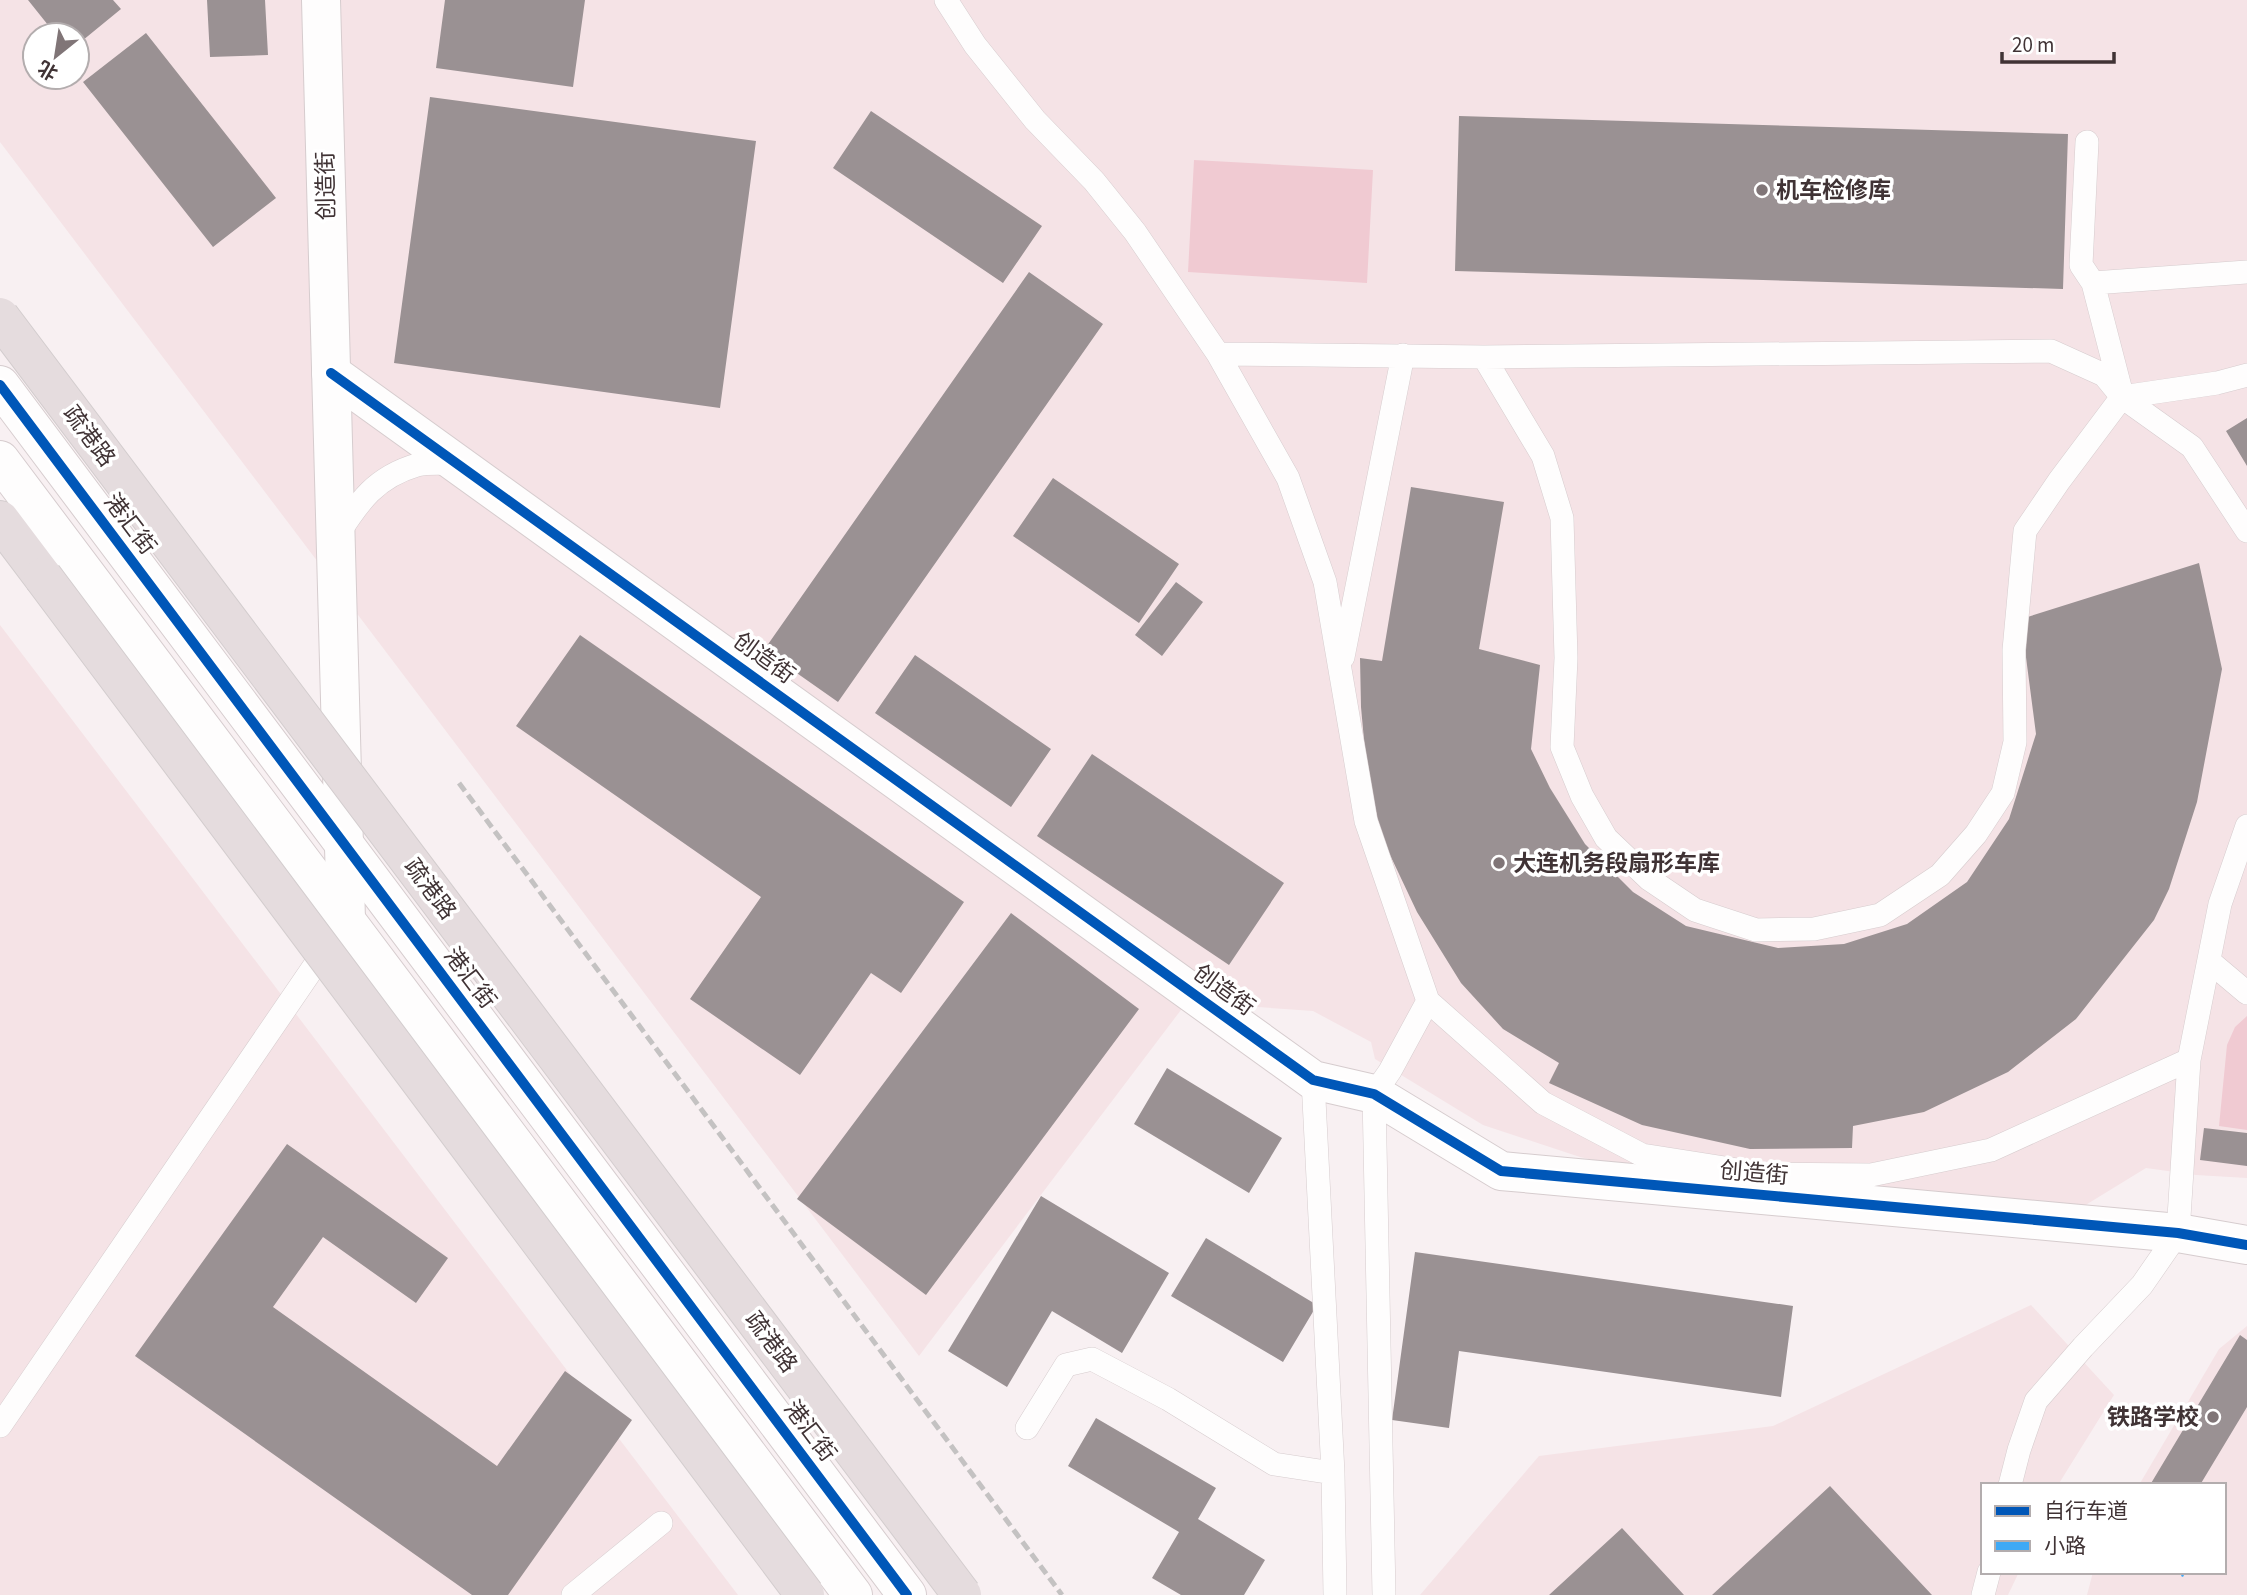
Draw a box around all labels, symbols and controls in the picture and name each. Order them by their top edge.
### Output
north arrow [21,21,91,91]
scale bar [2002,21,2114,65]
text: 20 m [2012,30,2054,60]
text: 北 [33,53,63,86]
street label: 创造街 [309,151,343,221]
place label: 机车检修库 [1776,174,1891,207]
marker: 机车检修库 [1754,182,1770,198]
street label: 疏港路 [55,399,123,473]
street label: 港汇街 [96,487,164,561]
street label: 创造街 [726,624,802,692]
place label: 大连机务段扇形车库 [1513,847,1720,880]
street label: 疏港路 [396,852,464,926]
marker: 大连机务段扇形车库 [1491,855,1507,871]
street label: 港汇街 [436,941,504,1015]
street label: 创造街 [1186,956,1262,1024]
street label: 创造街 [1718,1154,1790,1192]
street label: 疏港路 [737,1305,805,1379]
street label: 港汇街 [776,1394,844,1468]
place label: 铁路学校 [2107,1401,2199,1434]
marker: 铁路学校 [2205,1409,2221,1425]
legend [1981,1483,2226,1574]
text: 自行车道 [2044,1496,2128,1526]
text: 小路 [2044,1531,2086,1561]

